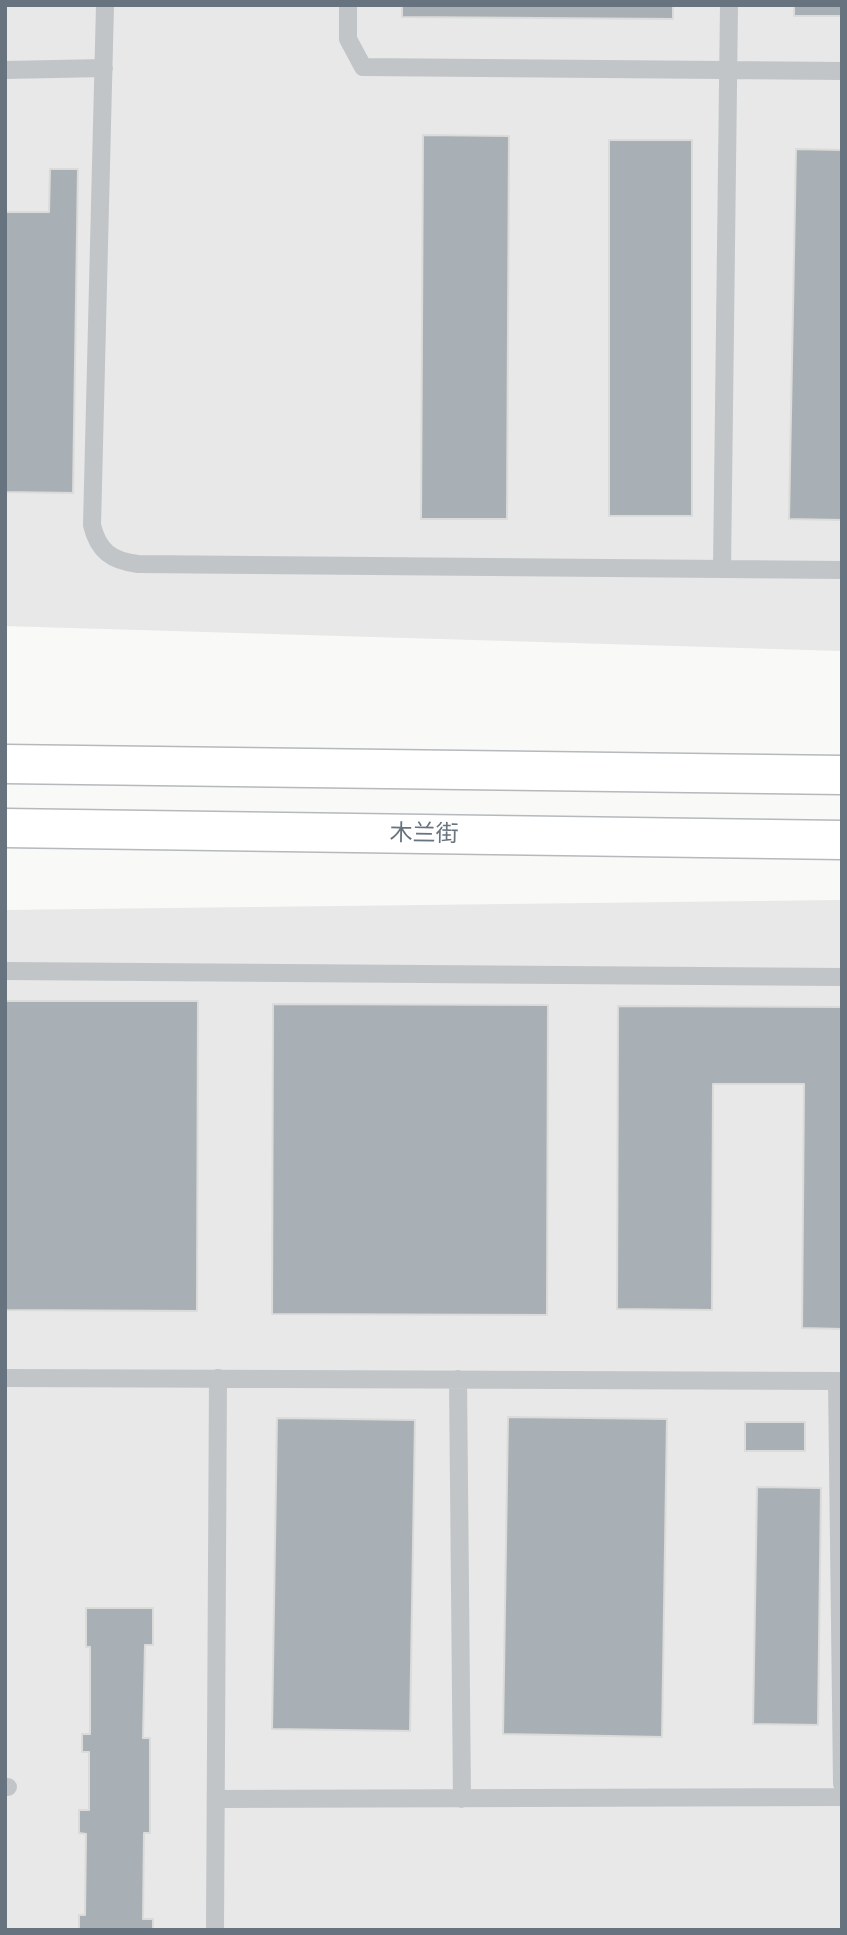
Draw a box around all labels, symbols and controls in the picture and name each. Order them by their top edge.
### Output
street label: 木兰街 [389,820,459,848]

